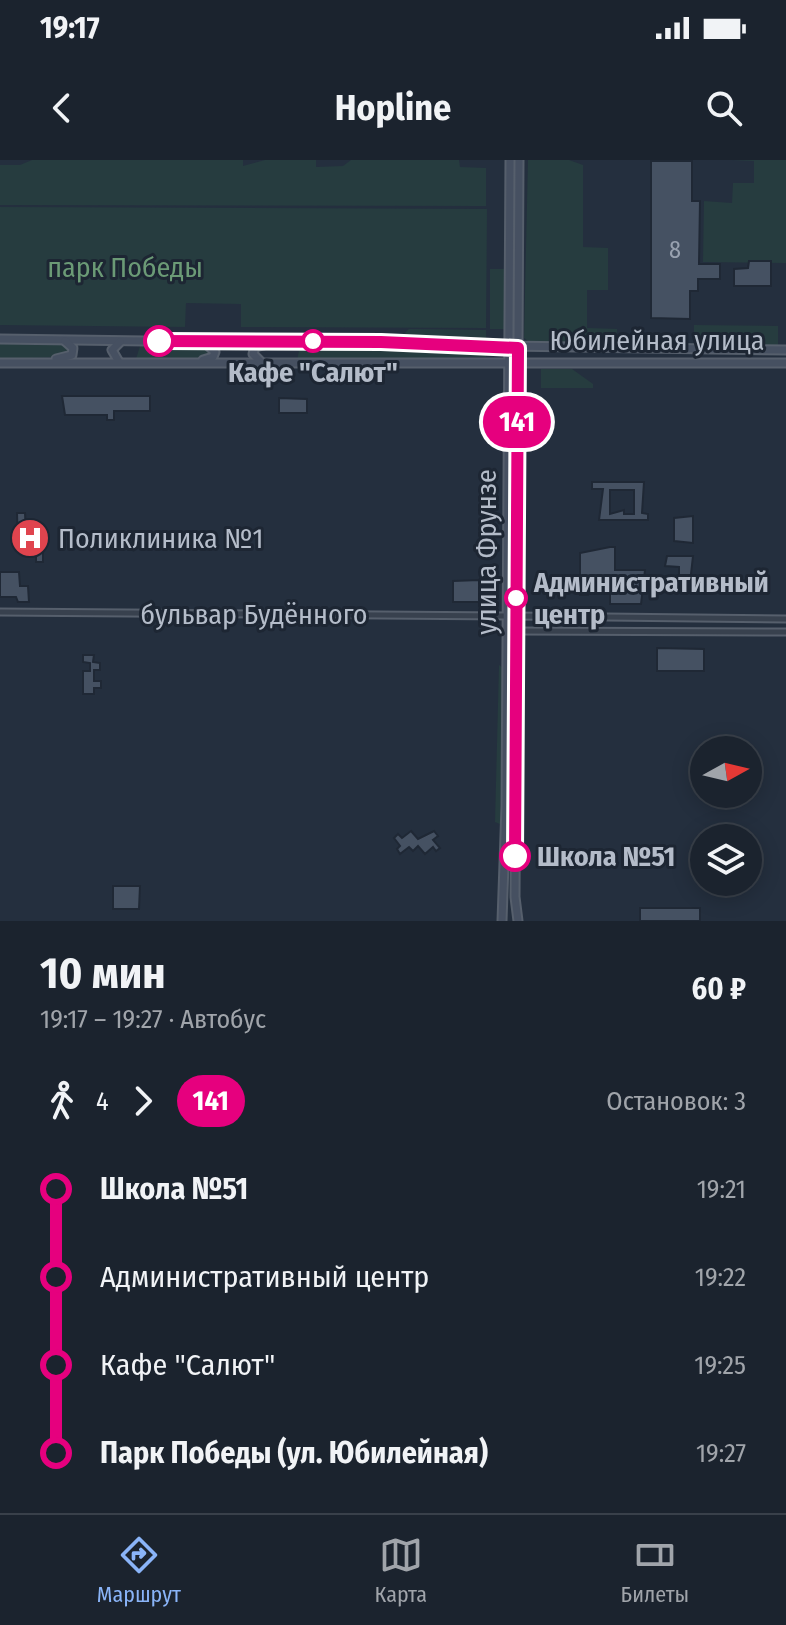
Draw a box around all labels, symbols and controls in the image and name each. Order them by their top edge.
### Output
text: 19:17 [40,10,100,46]
icon: back [40,86,84,130]
text: Hopline [335,86,451,130]
icon: search [702,86,746,130]
house number: 8 [669,236,681,264]
park label: парк Победы [47,251,203,284]
street label: Юбилейная улица [550,324,764,357]
unlabelled marker [144,326,174,356]
marker: Кафе "Салют" [302,330,324,352]
place label: Кафе "Салют" [228,356,398,389]
line badge: 141 [471,396,563,448]
text: 141 [499,405,535,438]
street label: улица Фрунзе [470,469,503,635]
hospital icon: Поликлиника №1 [9,517,51,559]
place label: Поликлиника №1 [58,522,263,555]
place label: Административный центр [533,566,769,631]
marker: Административный центр [505,587,527,609]
street label: бульвар Будённого [140,598,368,631]
north arrow [690,736,762,808]
map controls [690,736,762,896]
button: layers [690,824,762,896]
place label: Школа №51 [537,840,675,873]
marker: Школа №51 [500,841,530,871]
text: 10 мин [40,947,166,1000]
text: 60 ₽ [691,971,746,1007]
text: 19:17 – 19:27 · Автобус [40,1004,266,1035]
icon: walk [40,1079,84,1123]
icon: forward [121,1079,165,1123]
text: 141 [193,1084,229,1117]
text: 4 [96,1086,109,1117]
text: Остановок: 3 [606,1086,746,1117]
text: Школа №51 [100,1171,248,1207]
text: 19:21 [697,1174,746,1205]
text: Административный центр [100,1259,429,1295]
text: 19:22 [695,1262,746,1293]
text: Кафе "Салют" [100,1347,275,1383]
text: 19:25 [694,1350,746,1381]
text: Парк Победы (ул. Юбилейная) [100,1435,488,1471]
text: 19:27 [696,1438,746,1469]
tab: Маршрут [97,1533,181,1608]
tab: Карта [375,1533,427,1608]
tab: Билеты [621,1533,689,1608]

